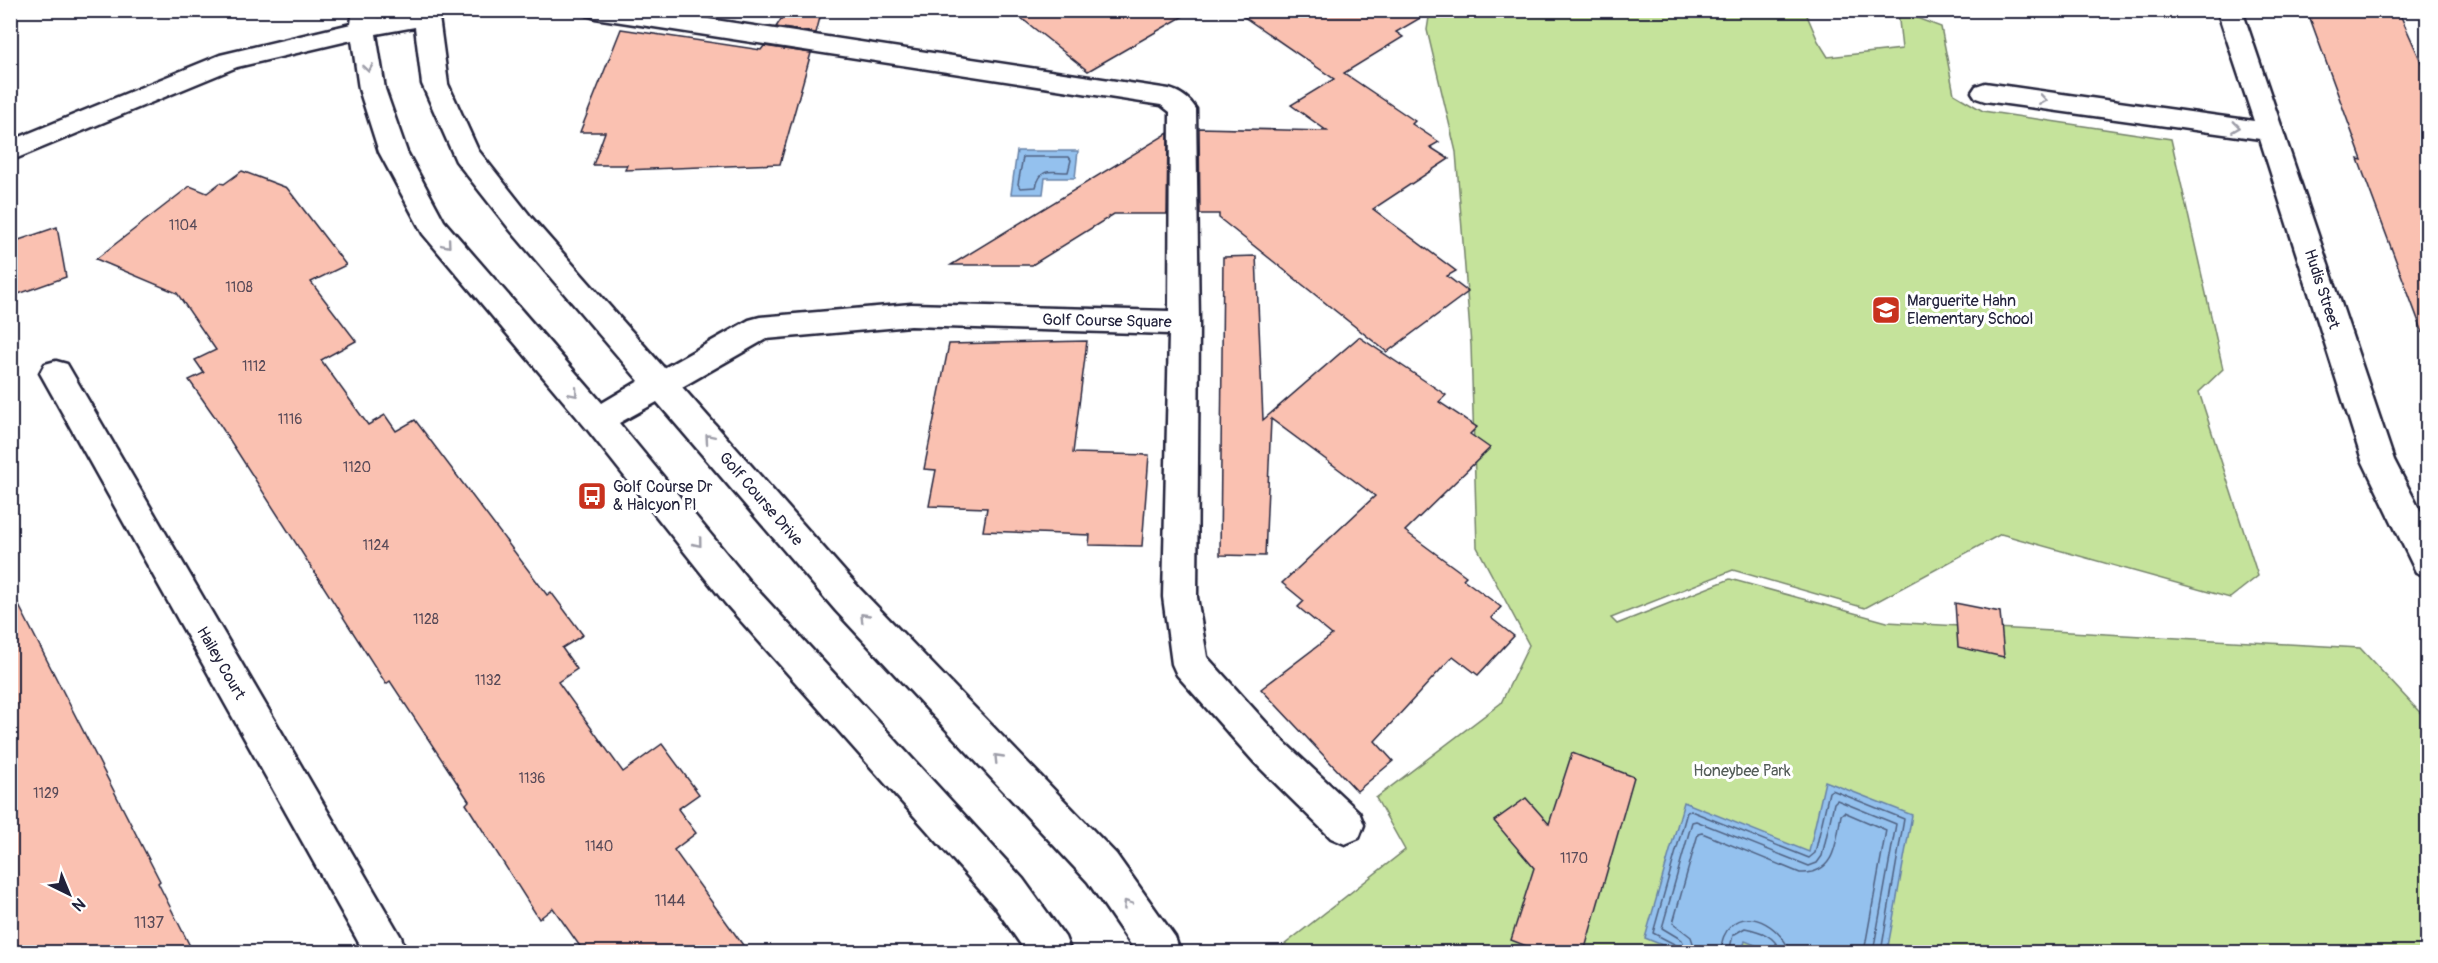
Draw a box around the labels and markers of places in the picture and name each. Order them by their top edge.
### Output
place label: Marguerite Hahn Elementary School [1907,291,2033,329]
school or university icon: Marguerite Hahn Elementary School [1870,294,1902,326]
place label: Golf Course Dr & Halcyon Pl [613,477,713,515]
bus stop icon: Golf Course Dr & Halcyon Pl [576,480,608,512]

